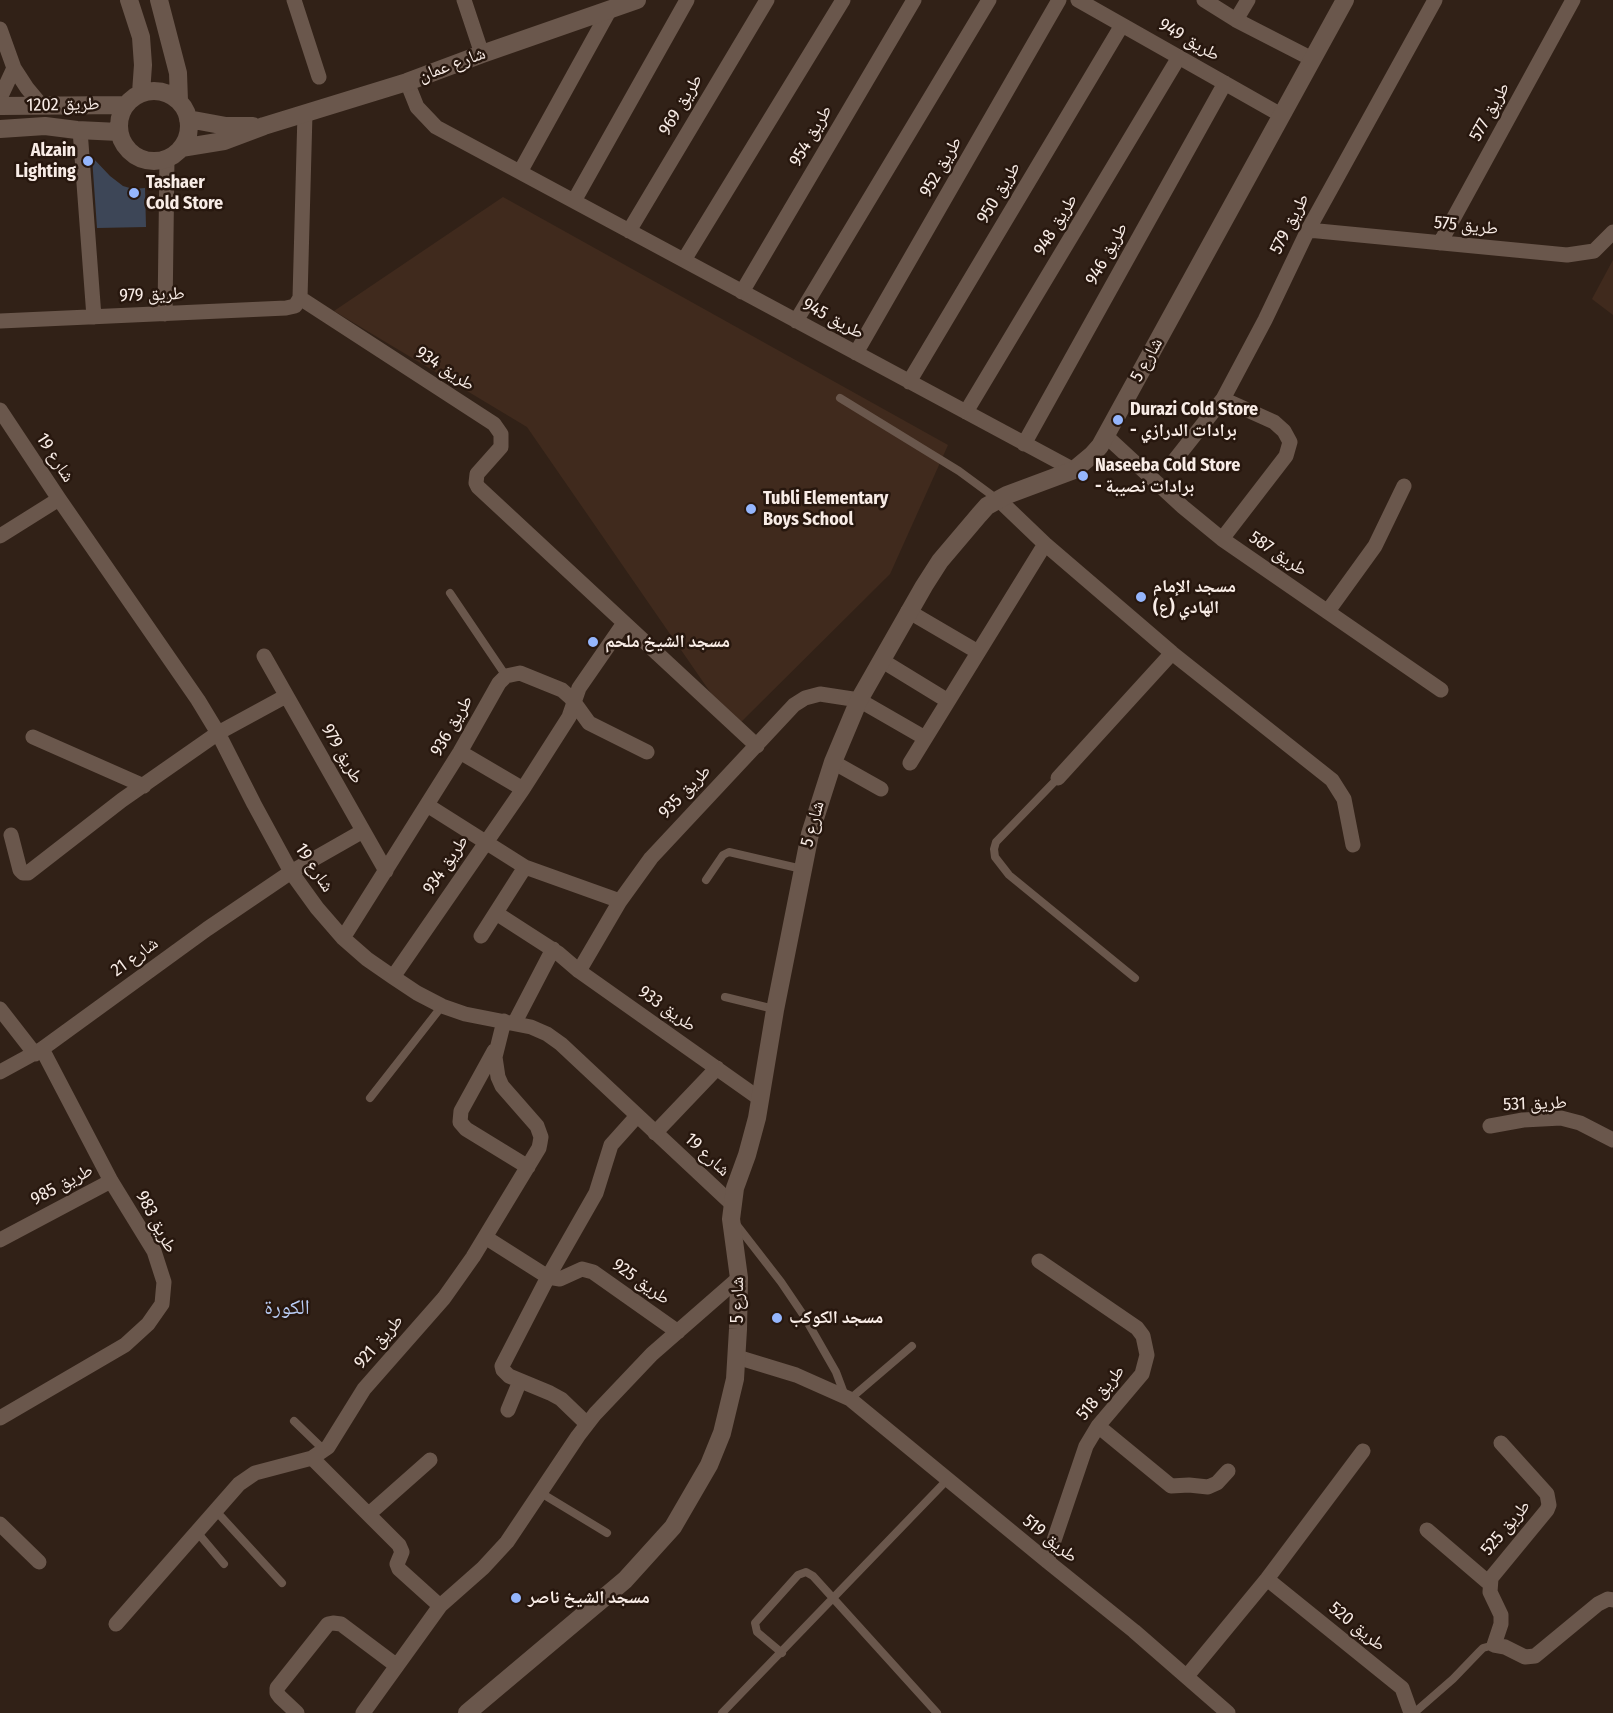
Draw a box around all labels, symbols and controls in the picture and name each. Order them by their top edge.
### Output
street label: طريق 949 [1155,14,1223,66]
street label: شارع عمان [415,43,489,87]
street label: طريق 969 [654,71,708,139]
street label: طريق 577 [1465,79,1515,145]
street label: طريق 1202 [26,94,100,116]
street label: طريق 954 [785,102,837,170]
street label: طريق 952 [915,133,967,201]
place label: Alzain Lighting [15,140,76,182]
marker: Alzain Lighting [81,154,95,168]
street label: طريق 950 [972,159,1026,227]
place label: Tashaer Cold Store [146,172,223,214]
marker: Tashaer Cold Store [127,186,141,200]
street label: طريق 579 [1266,190,1314,258]
street label: طريق 948 [1029,191,1083,259]
street label: طريق 575 [1433,212,1499,240]
street label: طريق 946 [1081,219,1133,289]
street label: طريق 979 [119,283,185,307]
street label: طريق 945 [799,294,867,344]
street label: شارع 5 [1126,334,1168,386]
street label: طريق 934 [411,342,479,396]
place label: Durazi Cold Store - برادات الدرازي [1130,399,1258,442]
marker: Durazi Cold Store - برادات الدرازي [1111,413,1125,427]
street label: شارع 19 [31,429,79,487]
place label: Naseeba Cold Store - برادات نصيبة [1095,455,1240,498]
marker: Naseeba Cold Store - برادات نصيبة [1076,469,1090,483]
place label: Tubli Elementary Boys School [763,488,888,530]
marker: Tubli Elementary Boys School [744,502,758,516]
street label: طريق 587 [1245,527,1311,581]
place label: مسجد الإمام الهادي (ع) [1153,576,1236,618]
marker: مسجد الإمام الهادي (ع) [1134,590,1148,604]
place label: مسجد الشيخ ملحم [605,631,730,653]
marker: مسجد الشيخ ملحم [586,635,600,649]
street label: طريق 936 [426,692,478,760]
street label: طريق 979 [316,720,368,788]
street label: طريق 935 [654,761,716,823]
street label: شارع 5 [797,799,829,849]
street label: طريق 934 [419,832,473,898]
street label: شارع 19 [290,839,338,897]
street label: شارع 21 [107,933,163,981]
street label: طريق 933 [634,981,700,1037]
street label: طريق 531 [1503,1092,1567,1116]
street label: شارع 19 [680,1129,734,1181]
street label: طريق 985 [27,1160,97,1210]
street label: طريق 983 [131,1187,181,1257]
street label: طريق 925 [608,1254,674,1310]
street label: شارع 5 [727,1277,749,1323]
district label: الكورة [264,1295,310,1321]
place label: مسجد الكوكب [789,1307,883,1329]
street label: طريق 921 [350,1311,408,1373]
marker: مسجد الكوكب [770,1311,784,1325]
street label: طريق 518 [1072,1361,1130,1425]
street label: طريق 525 [1477,1496,1535,1560]
street label: طريق 519 [1018,1510,1082,1568]
place label: مسجد الشيخ ناصر [528,1587,650,1609]
marker: مسجد الشيخ ناصر [509,1591,523,1605]
street label: طريق 520 [1324,1598,1390,1656]

